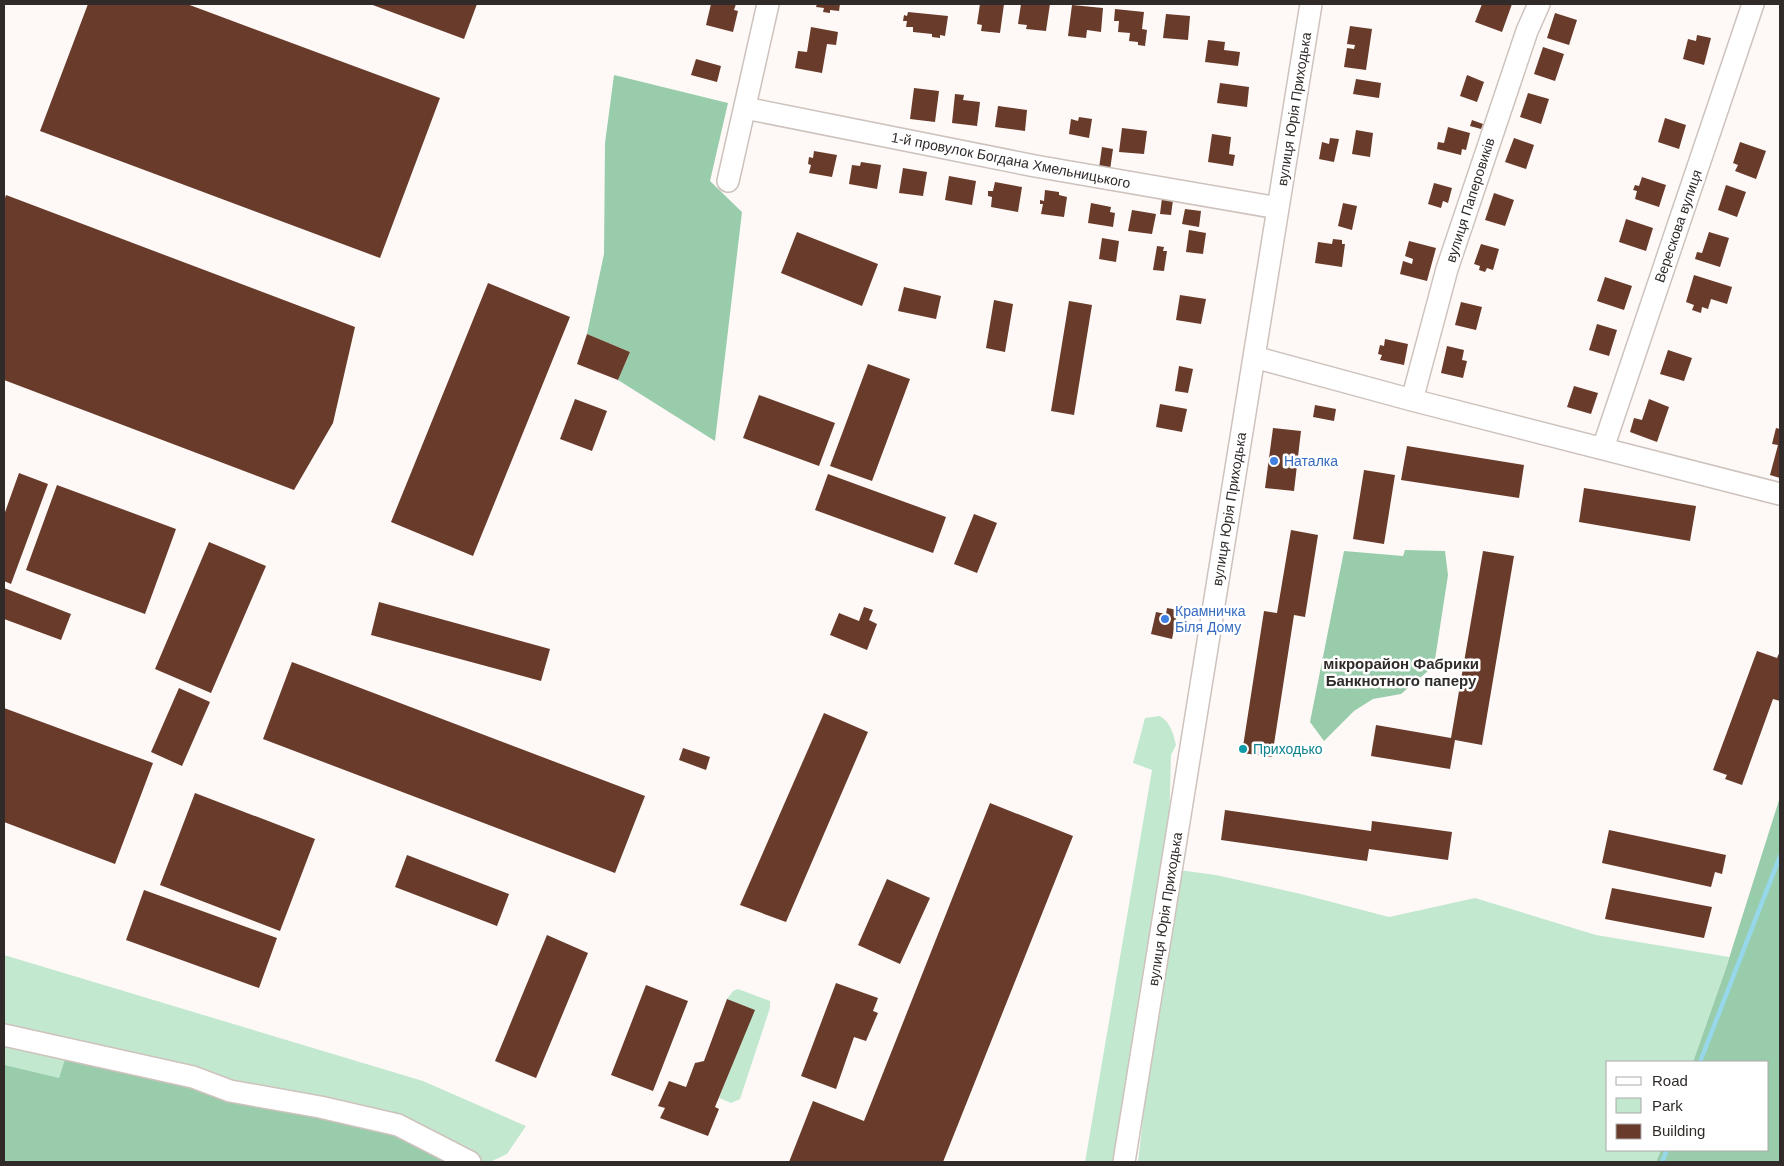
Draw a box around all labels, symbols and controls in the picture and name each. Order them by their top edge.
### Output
street label: вулиця Юрія Приходька [1274,31,1314,187]
street label: 1-й провулок Богдана Хмельницького [890,129,1132,191]
street label: вулиця Паперовиків [1442,136,1498,264]
street label: Верескова вулиця [1651,168,1705,284]
street label: вулиця Юрія Приходька [1209,431,1249,587]
place label: Наталка [1284,453,1338,469]
marker: Наталка [1268,455,1280,467]
place label: Крамничка Біля Дому [1175,603,1246,635]
marker: Крамничка Біля Дому [1159,613,1171,625]
district label: мікрорайон Фабрики Банкнотного паперу [1323,655,1479,689]
place label: Приходько [1253,741,1323,757]
marker: Приходько [1237,743,1249,755]
street label: вулиця Юрія Приходька [1145,831,1185,987]
legend [1606,1061,1769,1151]
text: Road [1652,1072,1688,1089]
text: Park [1652,1097,1683,1114]
text: Building [1652,1122,1705,1139]

